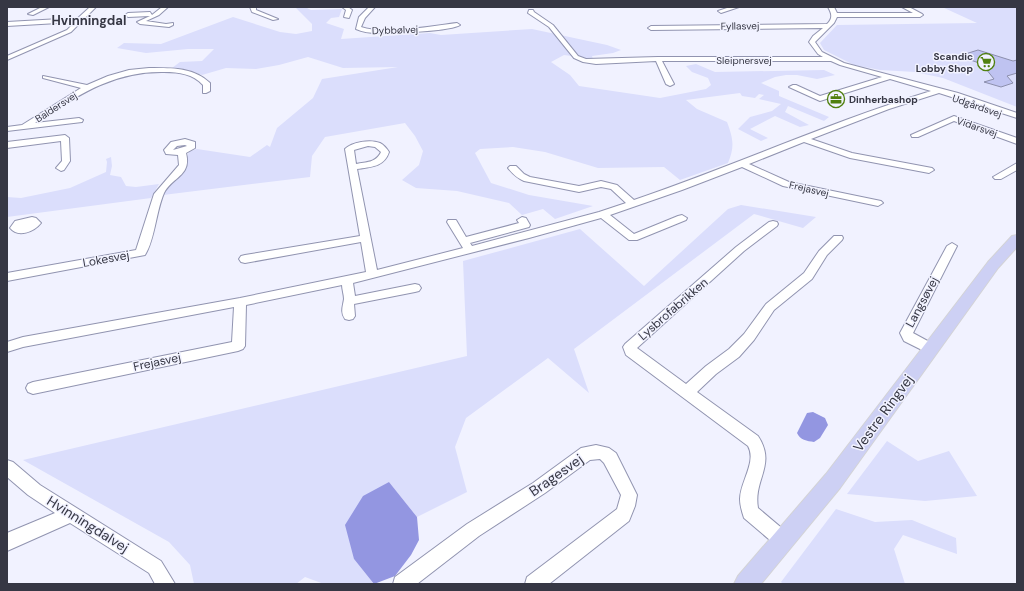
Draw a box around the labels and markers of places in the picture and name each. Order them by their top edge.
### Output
place label: Scandic Lobby Shop [916,50,973,75]
supermarket icon: Scandic Lobby Shop [976,52,996,72]
office icon: Dinherbashop [826,89,846,109]
place label: Dinherbashop [849,93,918,106]

